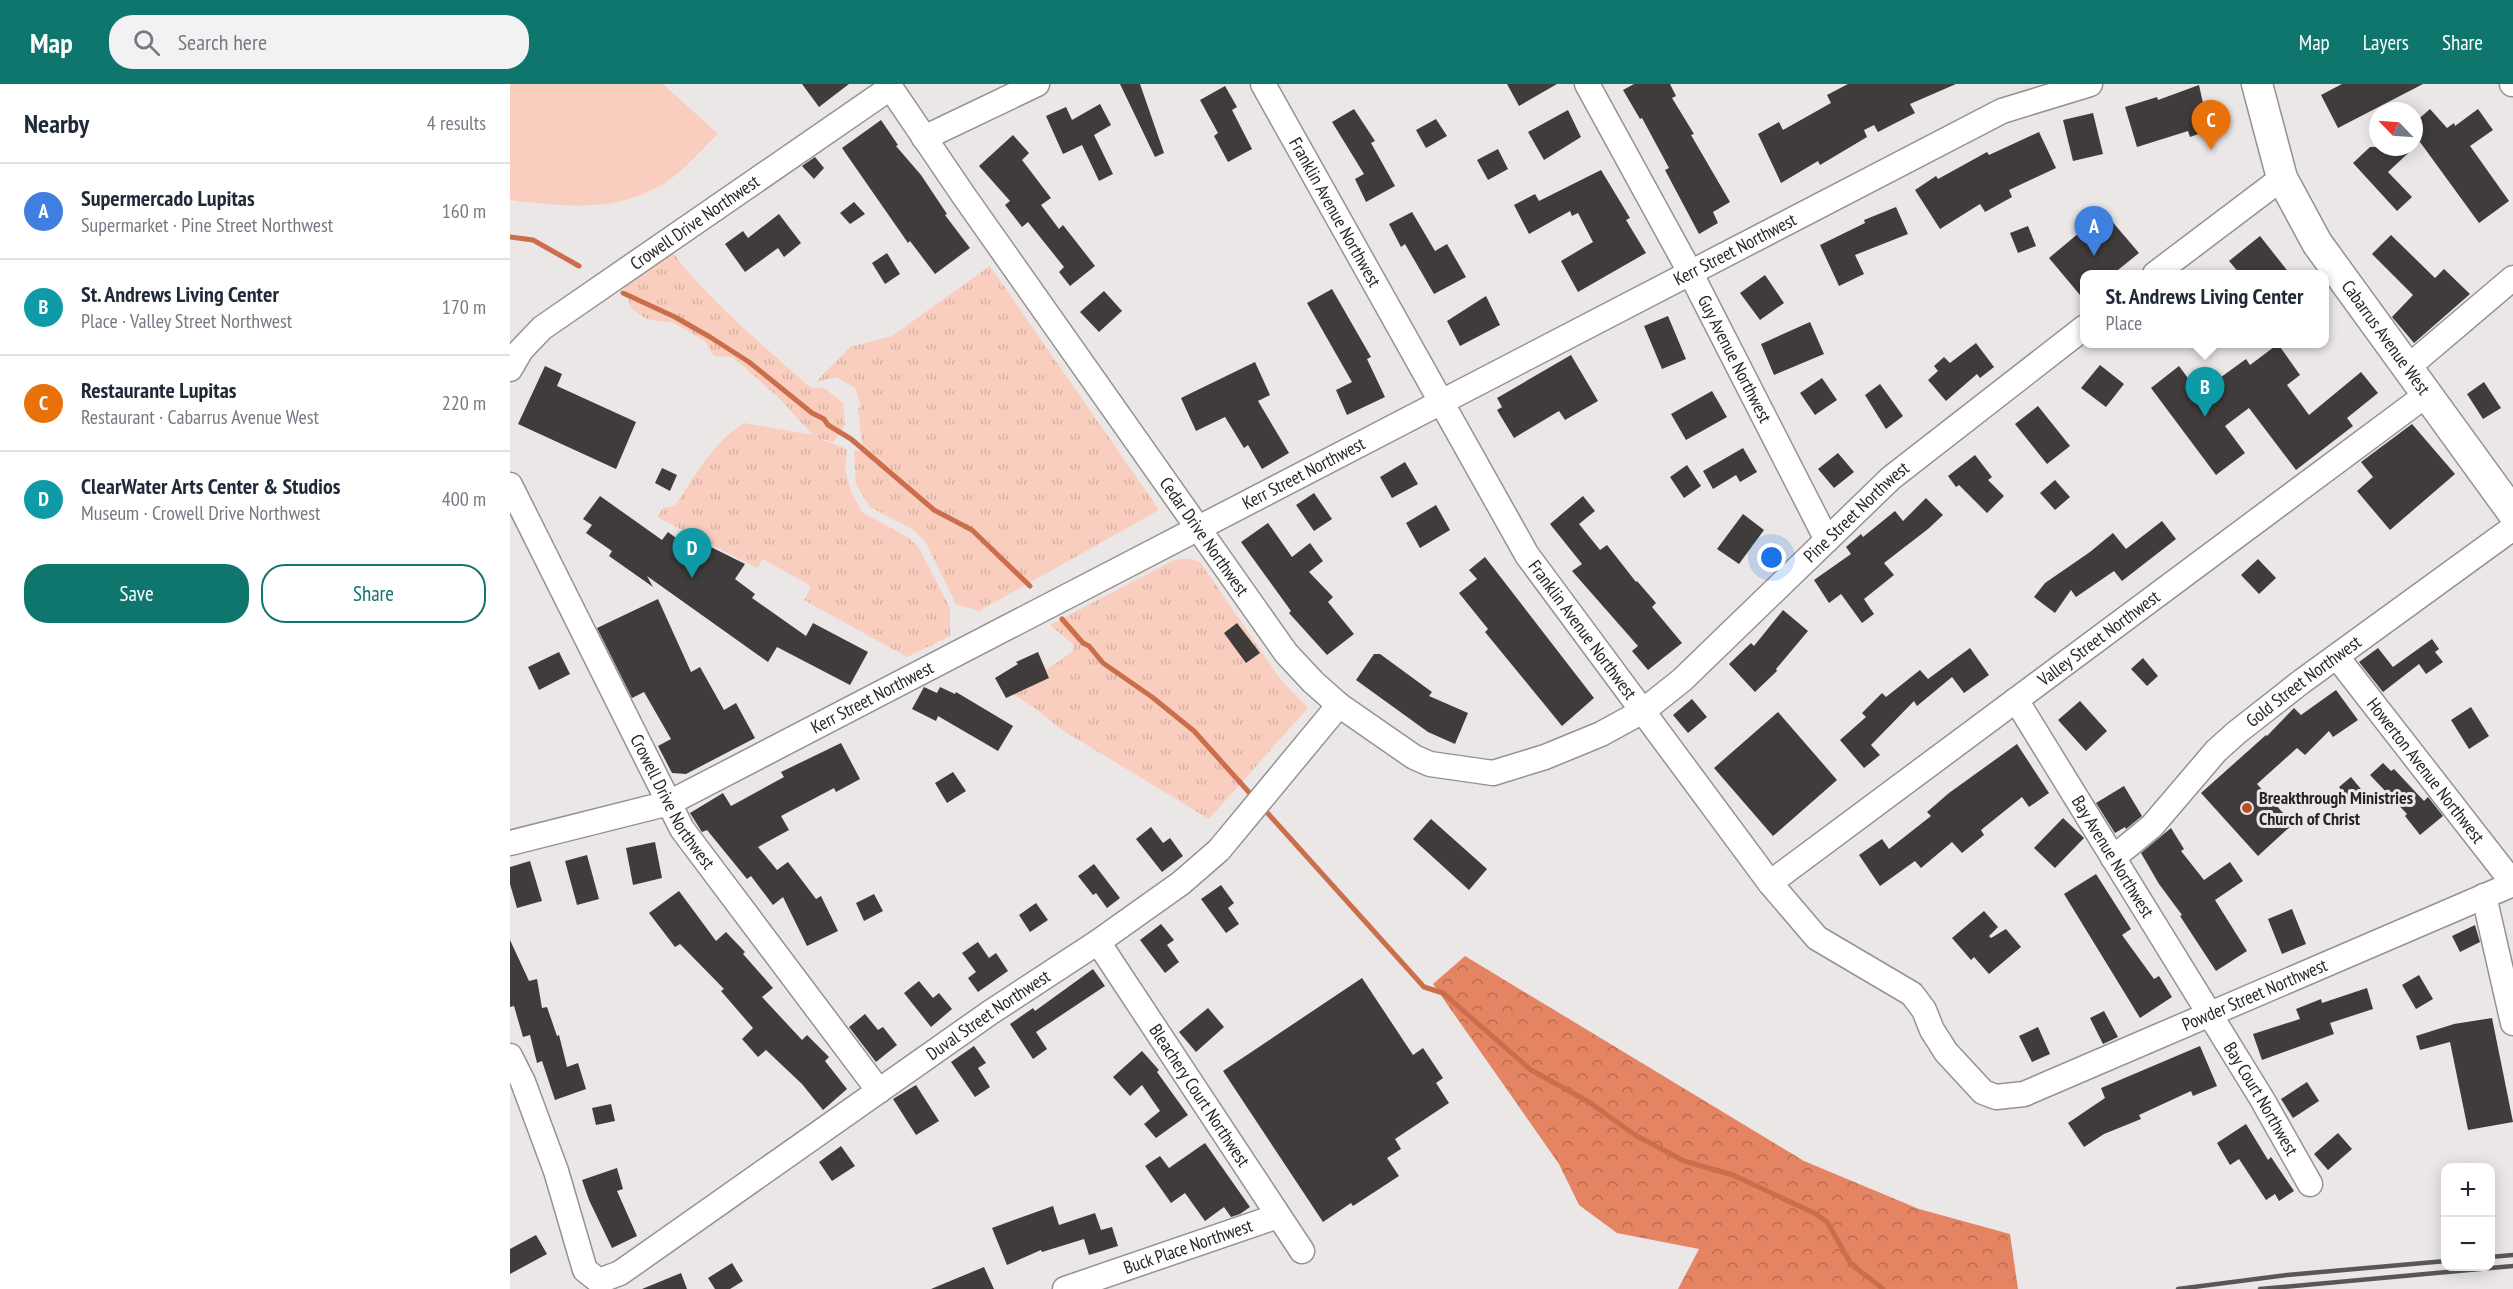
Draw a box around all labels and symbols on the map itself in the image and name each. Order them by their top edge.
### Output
pin: C [2192,100,2230,150]
north arrow [2369,102,2423,156]
street label: Franklin Avenue Northwest [1284,133,1386,291]
street label: Crowell Drive Northwest [625,170,764,275]
pin: A [2074,206,2114,256]
street label: Kerr Street Northwest [1669,208,1800,291]
street label: Cabarrus Avenue West [2337,275,2435,399]
street label: Guy Avenue Northwest [1693,291,1777,426]
pin: B [2186,368,2224,417]
street label: Kerr Street Northwest [1238,432,1369,514]
street label: Pine Street Northwest [1799,456,1914,567]
street label: Cedar Drive Northwest [1155,472,1254,600]
pin: D [672,528,711,578]
your location [1757,543,1786,572]
street label: Franklin Avenue Northwest [1524,555,1642,704]
street label: Valley Street Northwest [2032,585,2164,691]
street label: Gold Street Northwest [2241,630,2365,732]
street label: Kerr Street Northwest [807,656,937,738]
street label: Howerton Avenue Northwest [2362,693,2490,848]
street label: Crowell Drive Northwest [625,730,720,874]
place label: Breakthrough Ministries Church of Christ [2259,786,2413,830]
street label: Bay Avenue Northwest [2067,791,2159,922]
marker: Breakthrough Ministries Church of Christ [2240,801,2254,815]
street label: Powder Street Northwest [2178,953,2331,1036]
street label: Duval Street Northwest [921,964,1054,1065]
street label: Bleachery Court Northwest [1144,1020,1255,1171]
street label: Bay Court Northwest [2219,1038,2304,1160]
street label: Buck Place Northwest [1120,1214,1255,1279]

